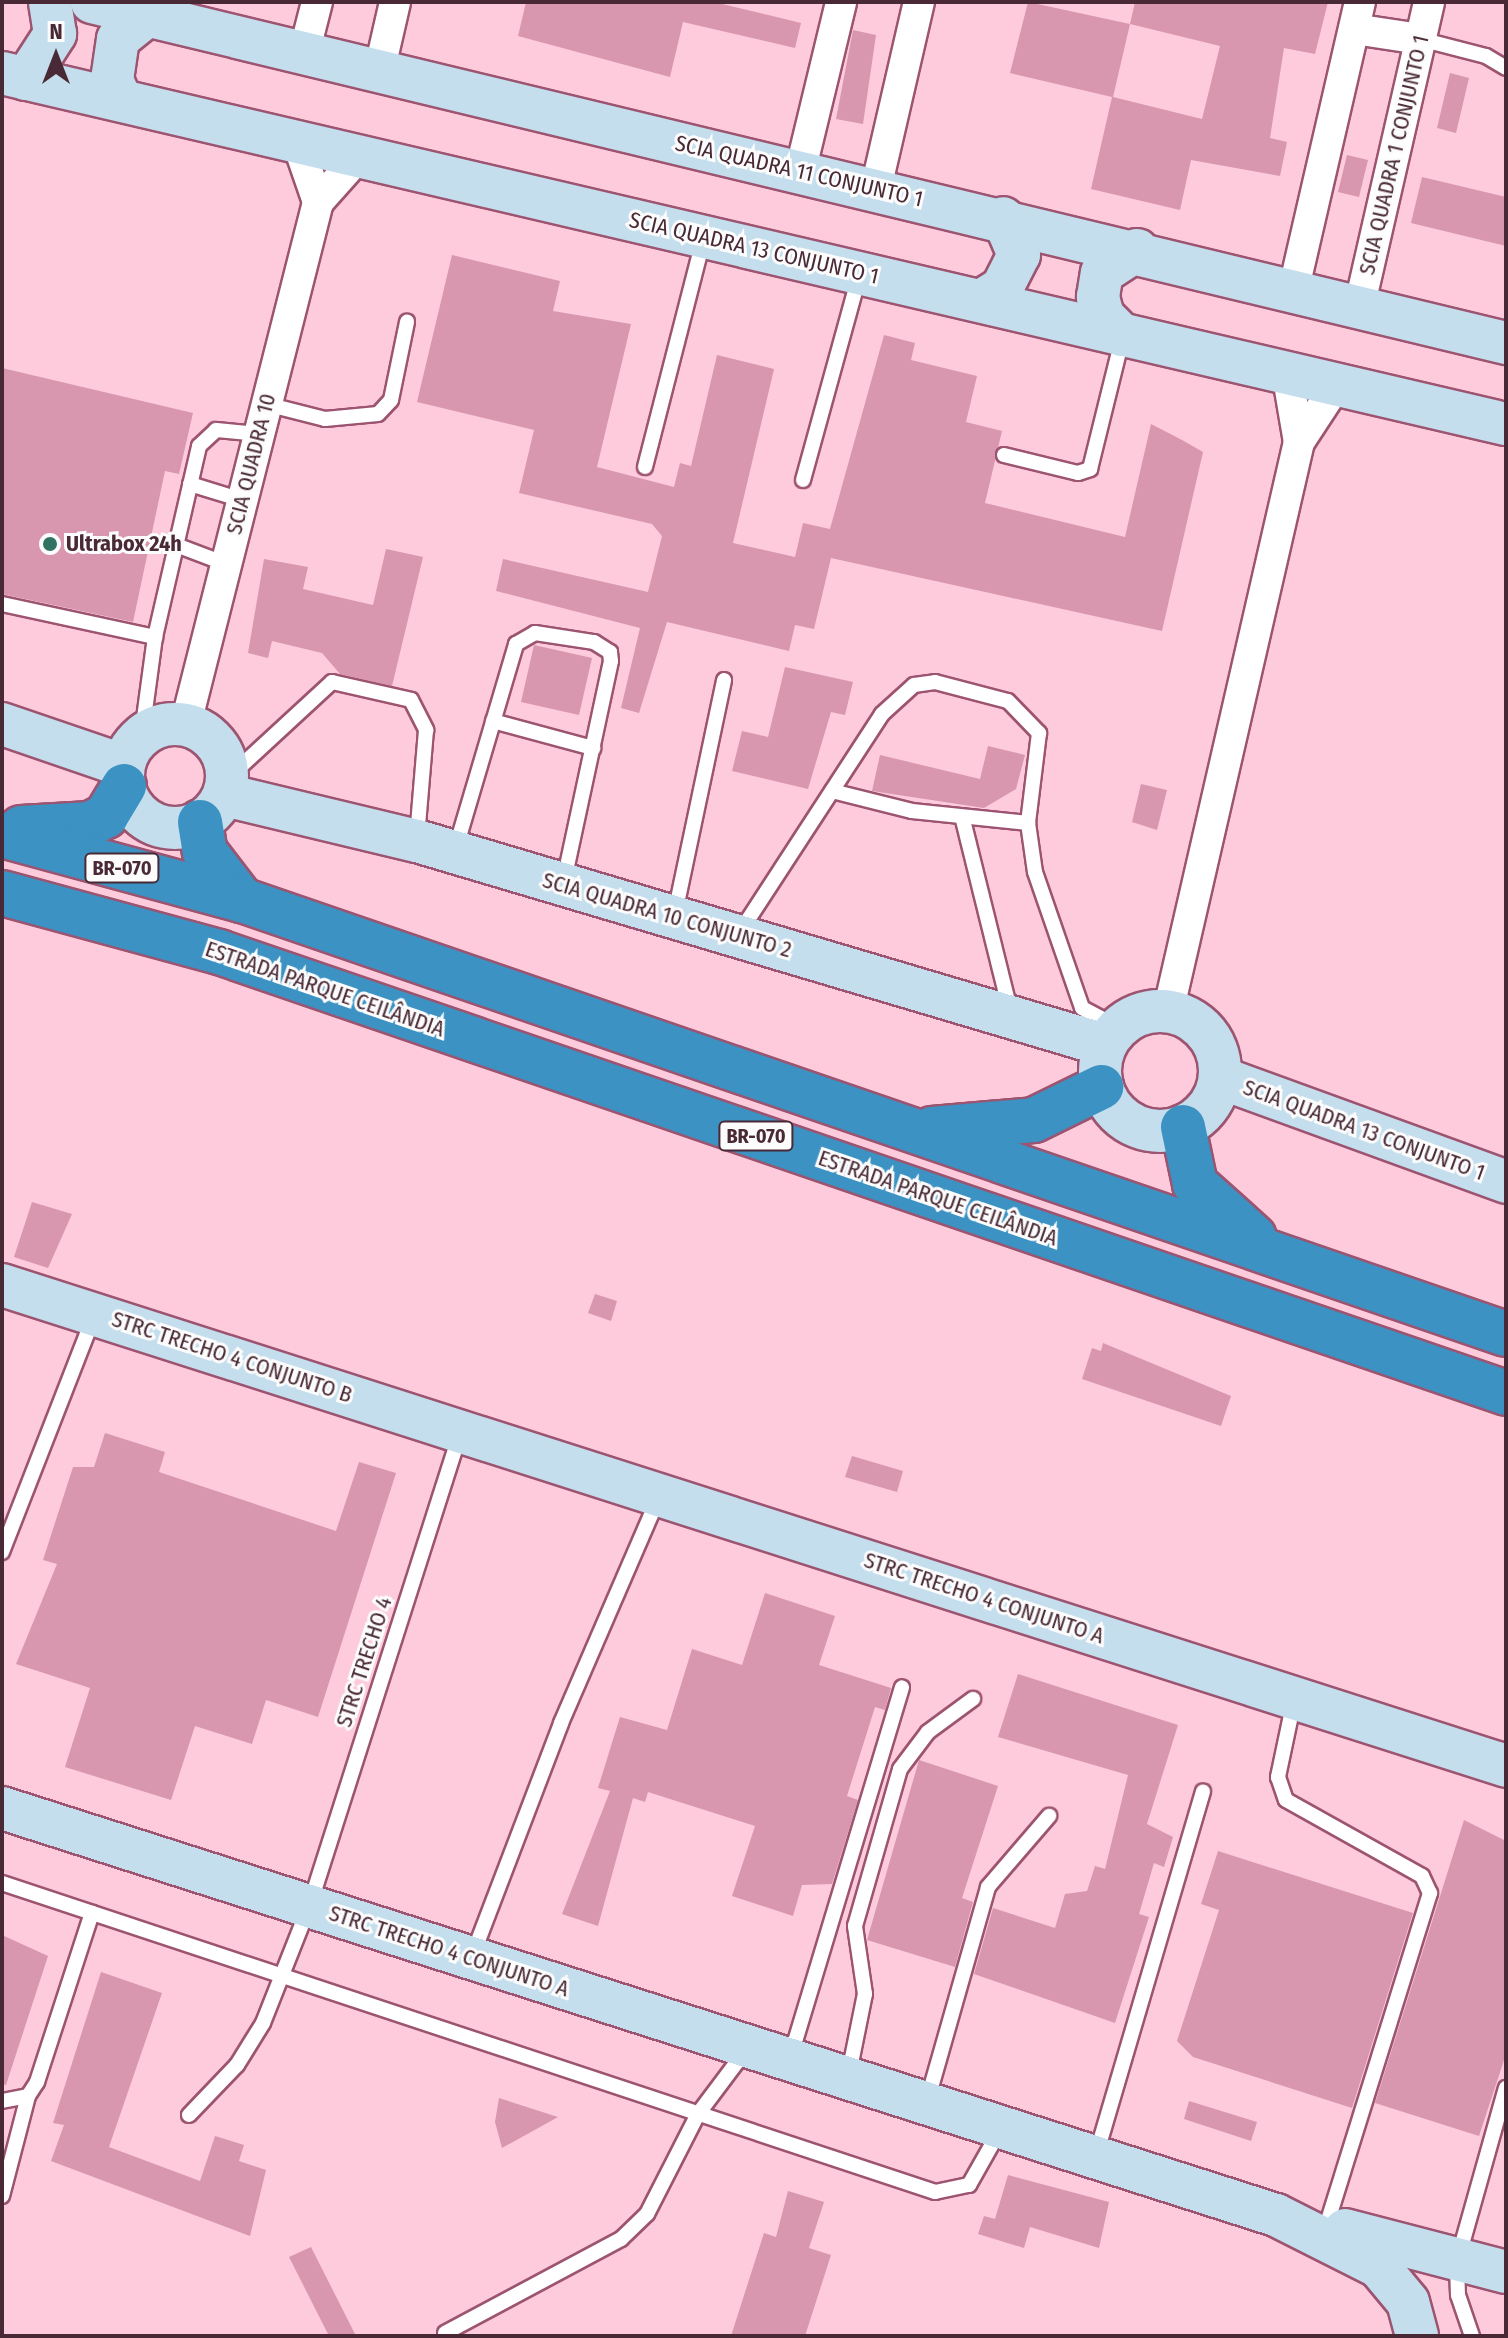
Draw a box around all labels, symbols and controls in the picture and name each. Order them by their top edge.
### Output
north arrow [16,16,96,96]
text: N [49,18,63,45]
street label: SCIA QUADRA 1 CONJUNTO 1 [1354,33,1434,277]
street label: SCIA QUADRA 11 CONJUNTO 1 [673,130,925,212]
street label: SCIA QUADRA 13 CONJUNTO 1 [627,206,881,290]
street label: SCIA QUADRA 10 [221,391,281,537]
place label: Ultrabox 24h [66,531,182,557]
marker: Ultrabox 24h [41,535,59,553]
road number: BR-070 [84,852,160,884]
street label: SCIA QUADRA 10 CONJUNTO 2 [539,867,795,963]
street label: ESTRADA PARQUE CEILÂNDIA [202,936,448,1042]
street label: SCIA QUADRA 13 CONJUNTO 1 [1240,1074,1488,1186]
road number: BR-070 [718,1120,794,1152]
street label: ESTRADA PARQUE CEILÂNDIA [815,1145,1061,1251]
street label: STRC TRECHO 4 CONJUNTO B [109,1306,355,1408]
street label: STRC TRECHO 4 CONJUNTO A [861,1547,1107,1649]
street label: STRC TRECHO 4 [331,1594,397,1730]
street label: STRC TRECHO 4 CONJUNTO A [326,1900,572,2002]

